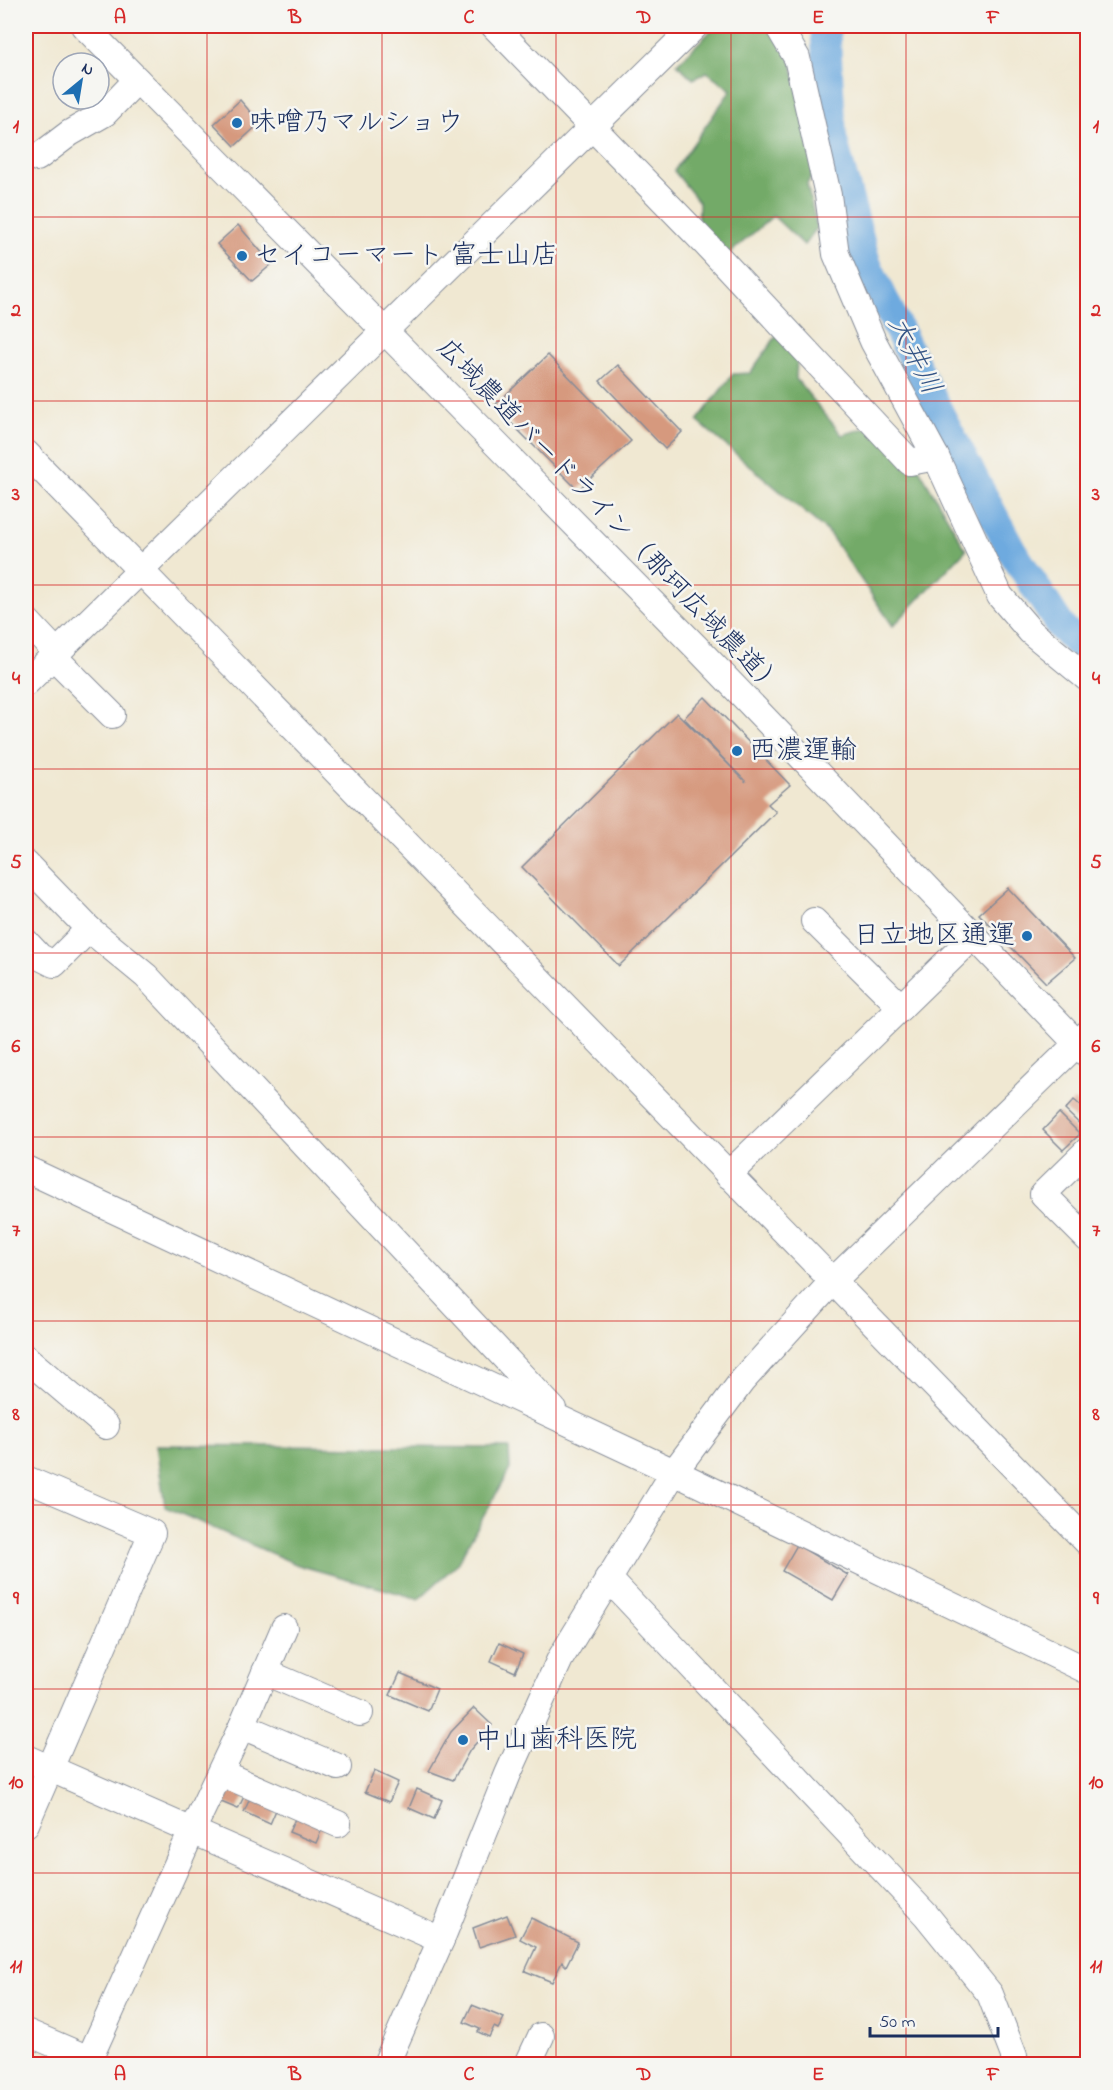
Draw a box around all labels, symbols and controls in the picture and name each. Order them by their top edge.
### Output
text: A [114,4,126,33]
text: B [287,4,302,33]
text: C [464,4,475,33]
text: D [636,4,651,33]
text: E [812,4,824,33]
text: F [986,4,1000,33]
north arrow [51,51,111,111]
text: N [77,57,98,83]
place label: 味噌乃マルショウ [249,104,463,143]
text: 1 [13,113,20,142]
text: 1 [1093,113,1100,142]
marker: 味噌乃マルショウ [230,116,244,130]
place label: セイコーマート 富士山店 [254,237,558,276]
marker: セイコーマート 富士山店 [235,249,249,263]
text: 2 [10,297,21,326]
text: 2 [1090,297,1101,326]
water label: 大井川 [876,309,950,403]
street label: 広域農道バードライン（那珂広域農道） [427,330,791,706]
text: 3 [11,481,20,510]
text: 3 [1091,481,1100,510]
text: 4 [12,665,21,694]
text: 4 [1092,665,1101,694]
place label: 西濃運輸 [749,732,857,771]
marker: 西濃運輸 [730,744,744,758]
text: 5 [10,849,22,878]
text: 5 [1090,849,1102,878]
place label: 日立地区通運 [853,917,1015,956]
marker: 日立地区通運 [1020,929,1034,943]
text: 6 [12,1033,21,1062]
text: 6 [1092,1033,1101,1062]
text: 7 [12,1217,21,1246]
text: 7 [1092,1217,1101,1246]
text: 8 [11,1401,20,1430]
text: 8 [1091,1401,1100,1430]
text: 9 [12,1585,20,1614]
text: 9 [1092,1585,1100,1614]
place label: 中山歯科医院 [475,1721,637,1760]
marker: 中山歯科医院 [456,1733,470,1747]
text: 10 [9,1769,24,1798]
text: 10 [1089,1769,1104,1798]
text: 11 [10,1953,23,1982]
text: 11 [1090,1953,1103,1982]
scale bar [870,2000,998,2038]
text: 50 m [879,2010,916,2036]
text: A [114,2061,126,2090]
text: B [287,2061,302,2090]
text: C [464,2061,475,2090]
text: D [636,2061,651,2090]
text: E [812,2061,824,2090]
text: F [986,2061,1000,2090]

